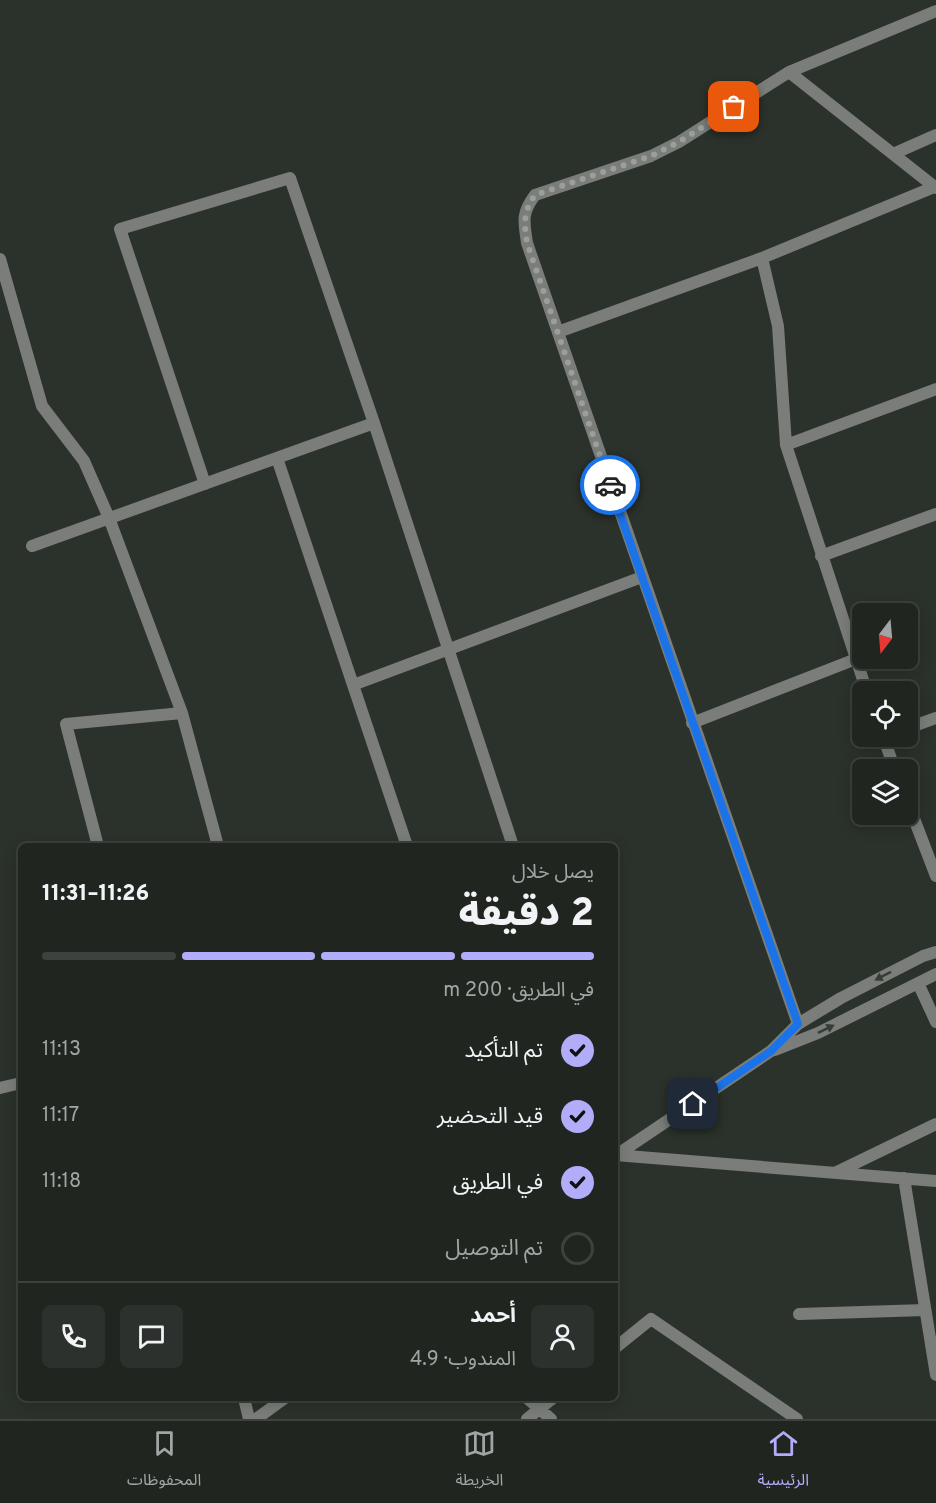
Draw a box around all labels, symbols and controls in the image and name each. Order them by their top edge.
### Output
pin [708,81,759,132]
icon: bag [717,90,750,123]
courier [580,455,640,515]
icon: car [594,469,627,502]
north arrow [852,603,918,669]
map controls [852,603,918,825]
button: locate [852,681,918,747]
button: layers [852,759,918,825]
text: يصل خلال [512,860,594,886]
text: 11:26–11:31 [42,881,149,908]
text: 2 دقيقة [458,891,594,940]
one-way arrow [874,971,891,981]
text: في الطريق · 200 m [443,978,594,1004]
one-way arrow [817,1025,834,1034]
icon: check [561,1034,594,1067]
text: 11:13 [42,1037,81,1063]
text: تم التأكيد [464,1038,543,1065]
pin [667,1078,718,1129]
icon: home [676,1087,709,1120]
icon: check [561,1100,594,1133]
text: 11:17 [42,1103,79,1129]
text: قيد التحضير [437,1104,543,1131]
icon: check [561,1166,594,1199]
text: 11:18 [42,1169,81,1195]
text: في الطريق [453,1170,543,1197]
text: تم التوصيل [445,1236,543,1263]
text: أحمد [470,1303,516,1330]
button: phone [42,1305,105,1368]
button: chat [120,1305,183,1368]
button: person [531,1305,594,1368]
text: المندوب · 4.9 [410,1347,516,1373]
tab: المحفوظات [127,1427,201,1497]
tab: الخريطة [455,1427,503,1497]
tab: الرئيسية [758,1427,809,1497]

